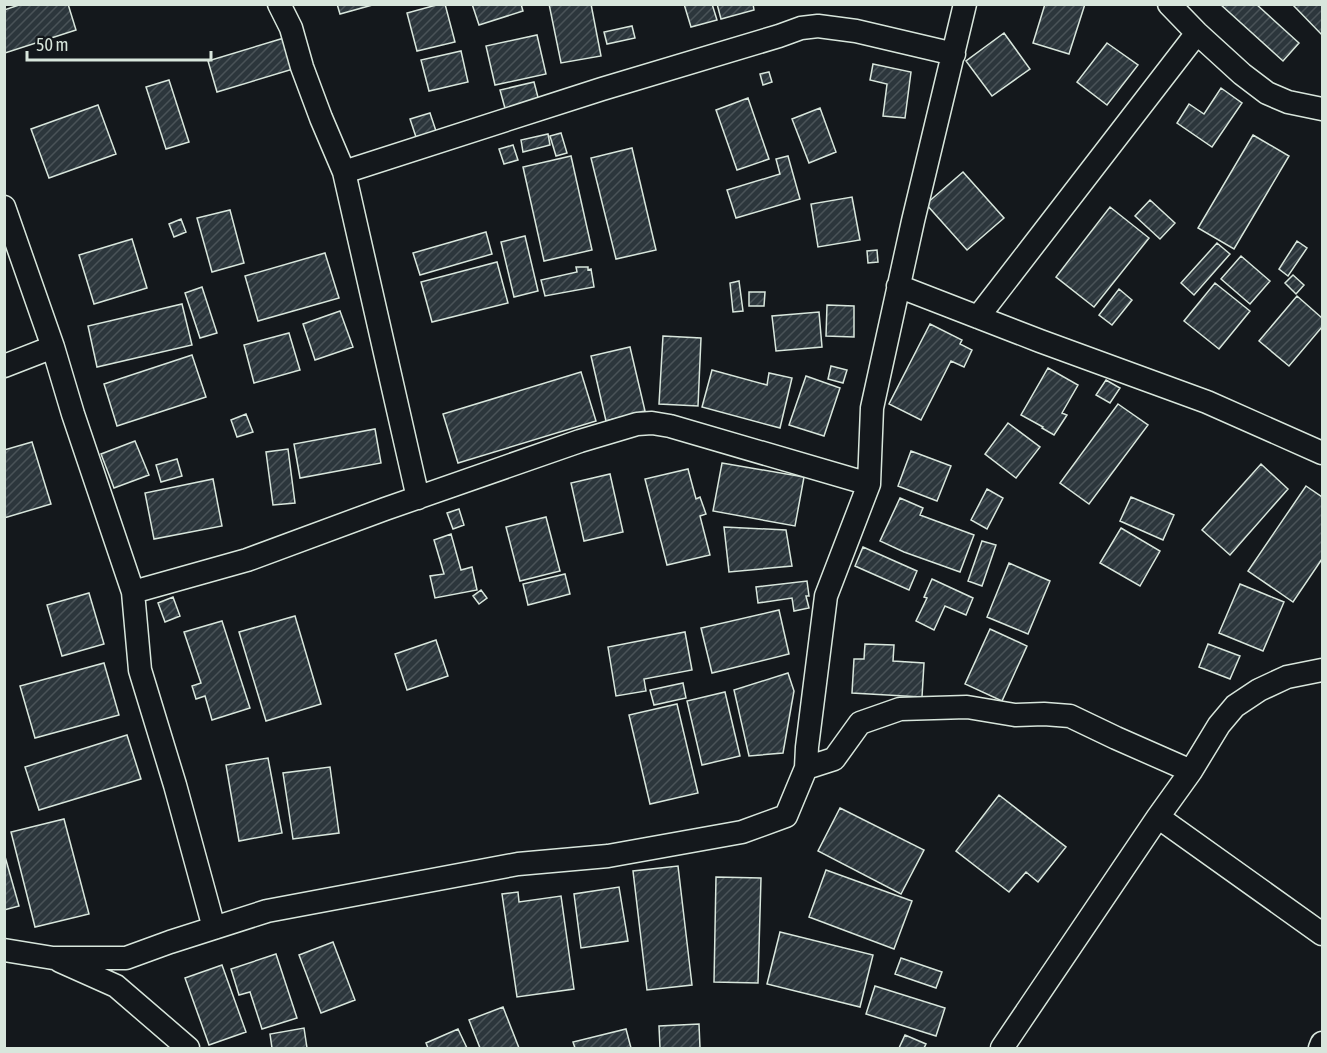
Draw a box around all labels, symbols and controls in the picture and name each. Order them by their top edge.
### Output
scale bar [27,24,212,62]
text: 50 m [36,34,68,55]

